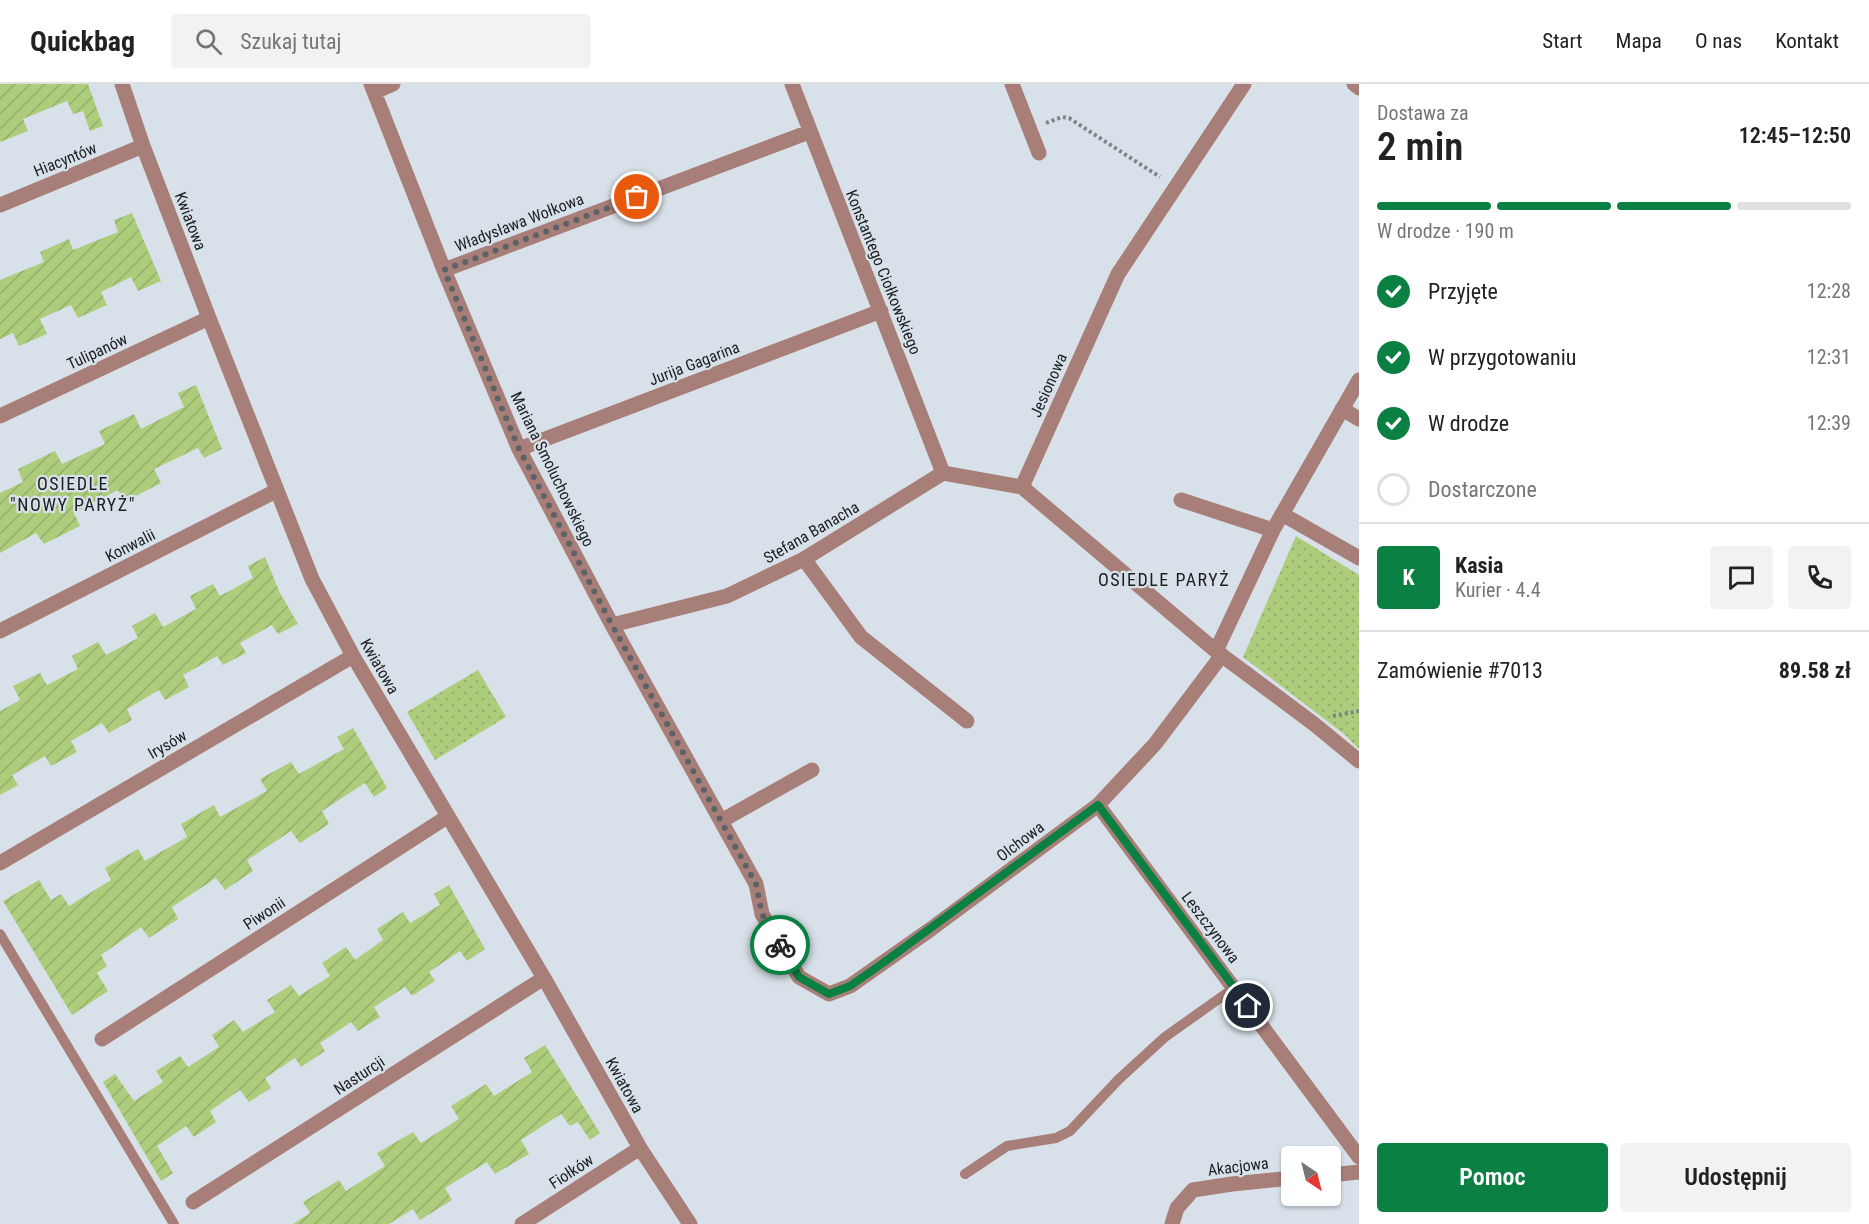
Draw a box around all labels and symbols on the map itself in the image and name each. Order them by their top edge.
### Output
street label: Hiacyntów [31,138,99,181]
pin [611,171,662,222]
street label: Konstantego Ciołkowskiego [842,187,925,357]
street label: Kwiatowa [171,189,210,253]
street label: Władysława Wołkowa [452,189,586,256]
street label: Tulipanów [64,329,130,374]
street label: Jurija Gagarina [646,337,742,389]
street label: Jesionowa [1026,350,1071,420]
street label: Mariana Smoluchowskiego [507,389,598,550]
district label: OSIEDLE "NOWY PARYŻ" [10,473,136,515]
street label: Stefana Banacha [760,497,862,567]
street label: Konwalii [102,525,158,566]
district label: OSIEDLE PARYŻ [1098,569,1230,590]
street label: Kwiatowa [356,635,403,697]
street label: Irysów [145,726,190,763]
street label: Olchowa [993,817,1048,865]
street label: Leszczynowa [1178,888,1244,967]
street label: Piwonii [240,893,289,934]
courier [750,915,810,975]
pin [1222,980,1273,1031]
street label: Nasturcji [330,1052,388,1099]
street label: Kwiatowa [602,1054,648,1116]
north arrow [1281,1146,1341,1206]
street label: Fiołków [546,1150,597,1193]
street label: Akacjowa [1207,1153,1270,1180]

